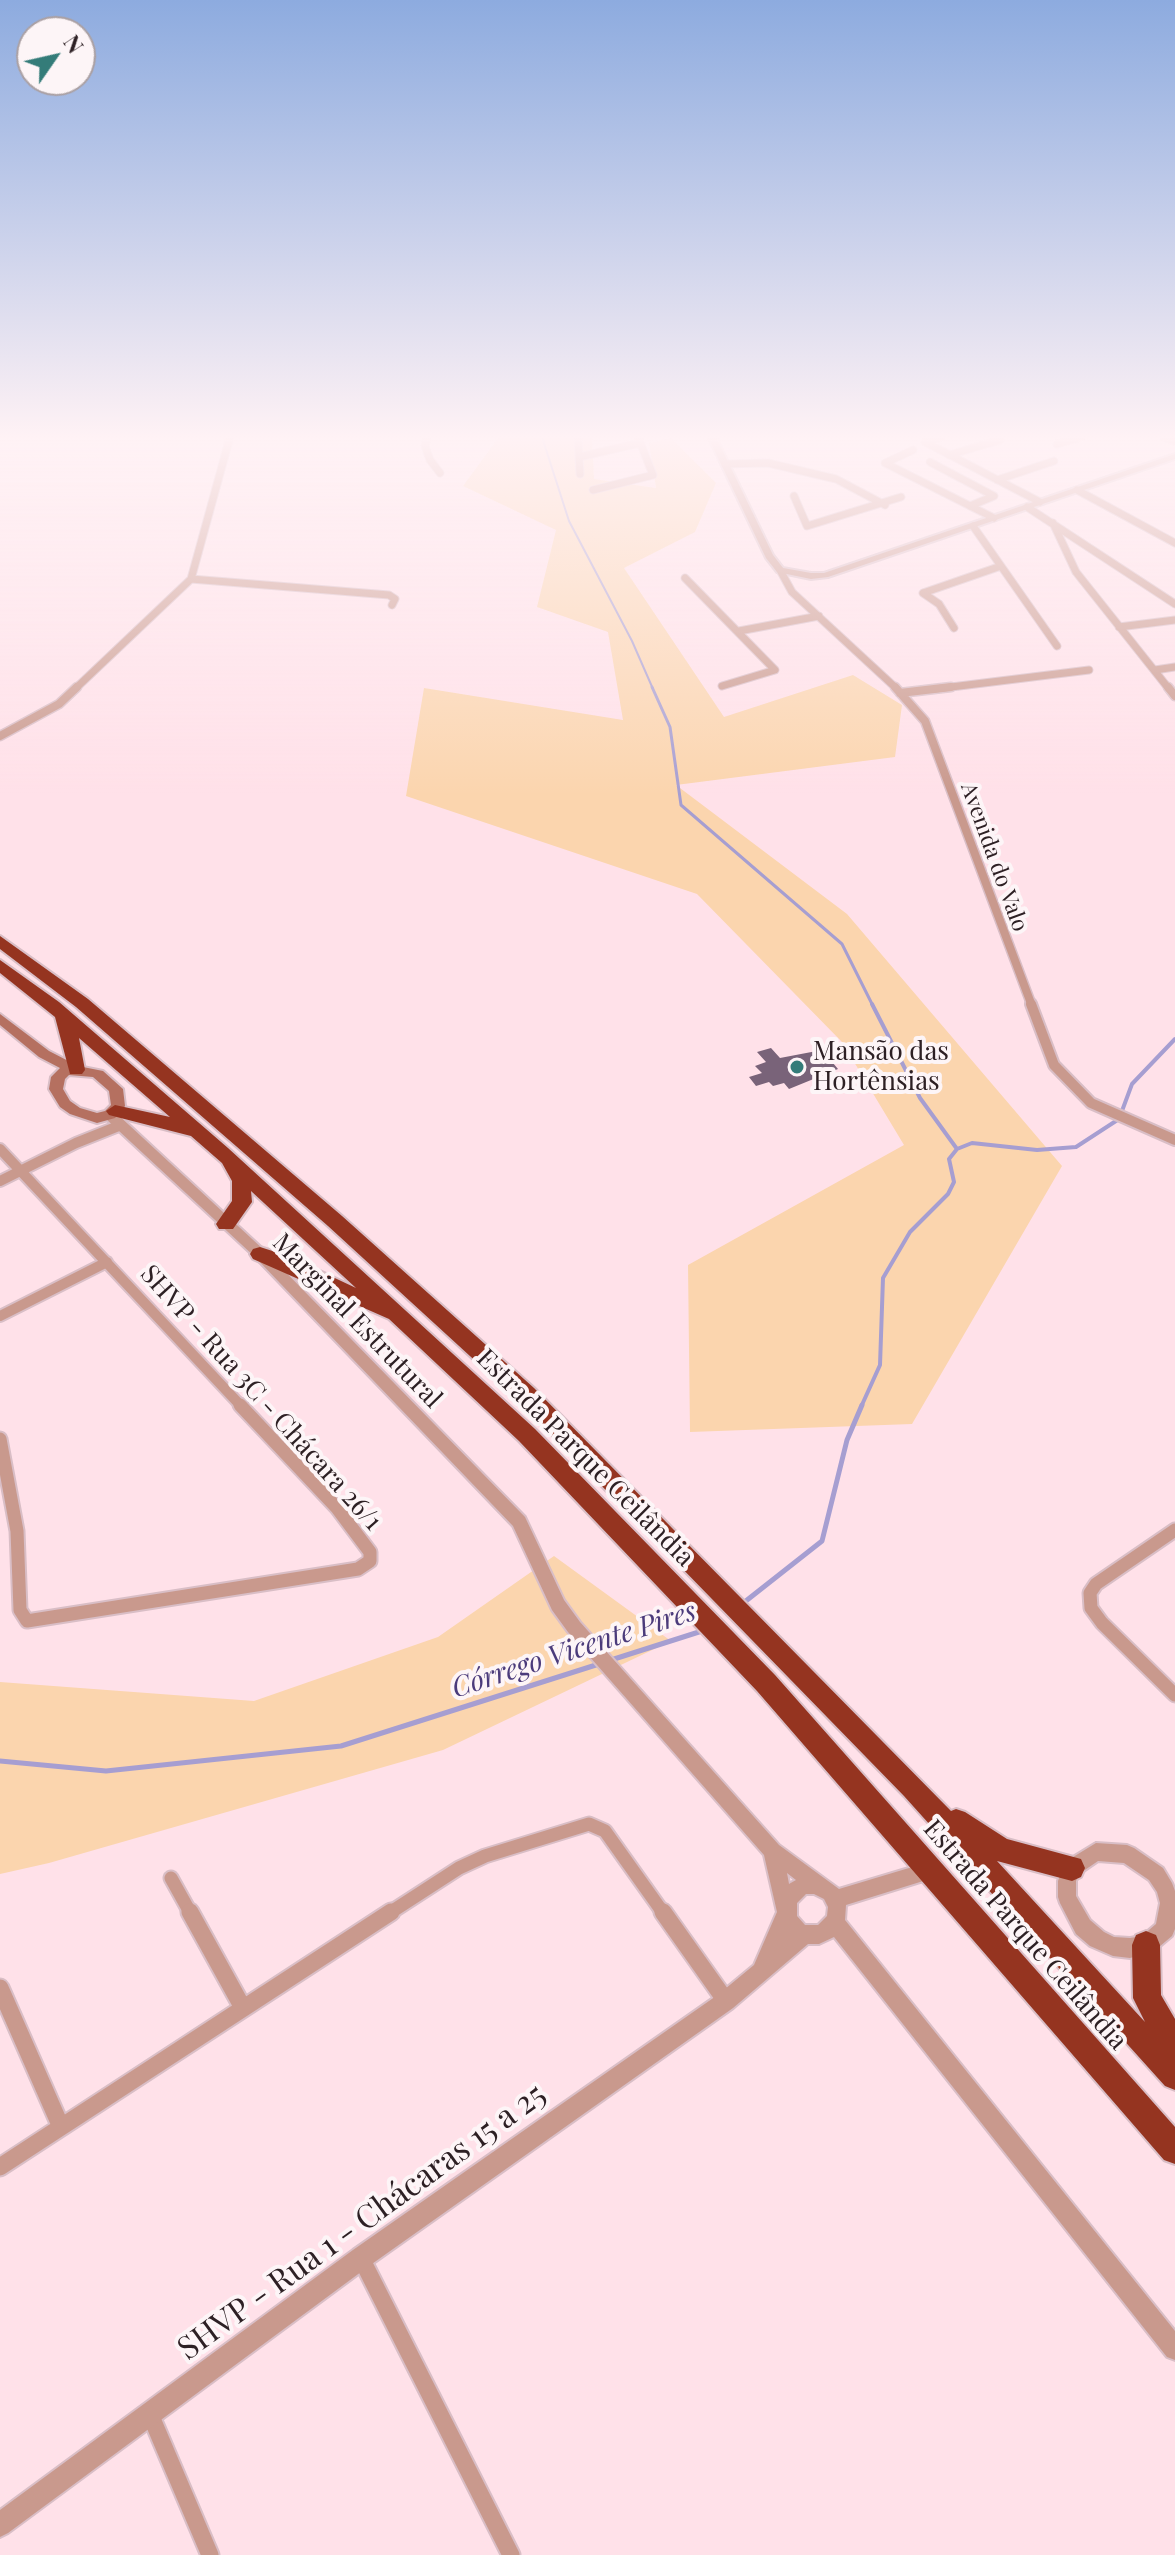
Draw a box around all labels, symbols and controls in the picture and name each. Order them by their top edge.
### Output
north arrow [16,16,96,96]
text: N [57,29,91,59]
street label: Avenida do Valo [955,779,1033,935]
place label: Mansão das Hortênsias [813,1036,949,1098]
marker: Mansão das Hortênsias [788,1058,806,1076]
street label: Marginal Estrutural [266,1227,448,1415]
street label: SHVP - Rua 3C - Chácara 26/1 [134,1259,388,1537]
street label: Estrada Parque Ceilândia [470,1343,700,1573]
water label: Córrego Vicente Pires [448,1595,700,1705]
street label: Estrada Parque Ceilândia [917,1814,1133,2056]
street label: SHVP - Rua 1 - Chácaras 15 a 25 [171,2076,553,2368]

